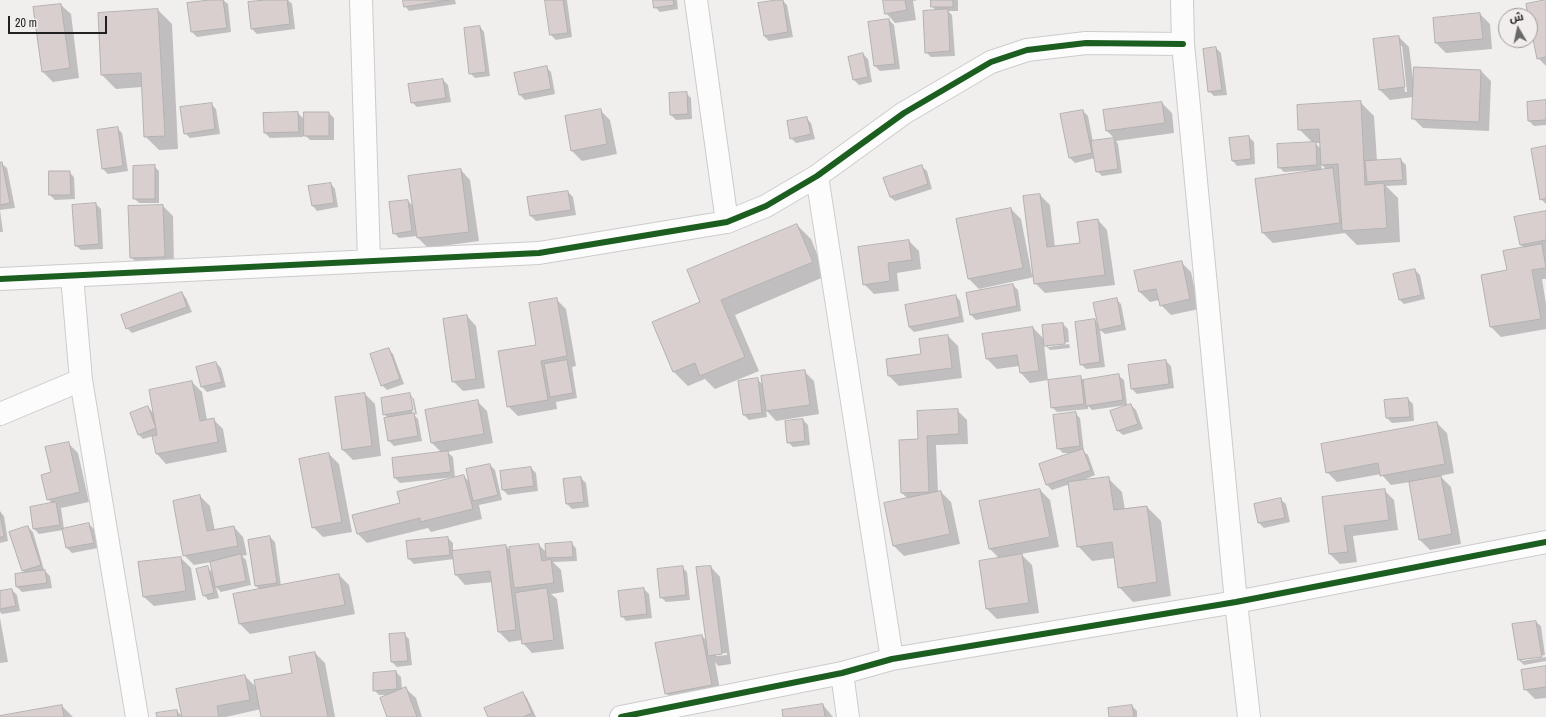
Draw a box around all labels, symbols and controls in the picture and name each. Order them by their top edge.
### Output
scale bar [10,8,109,34]
north arrow [1498,8,1538,48]
text: ش [1508,9,1524,25]
text: 20 m [15,15,37,31]

